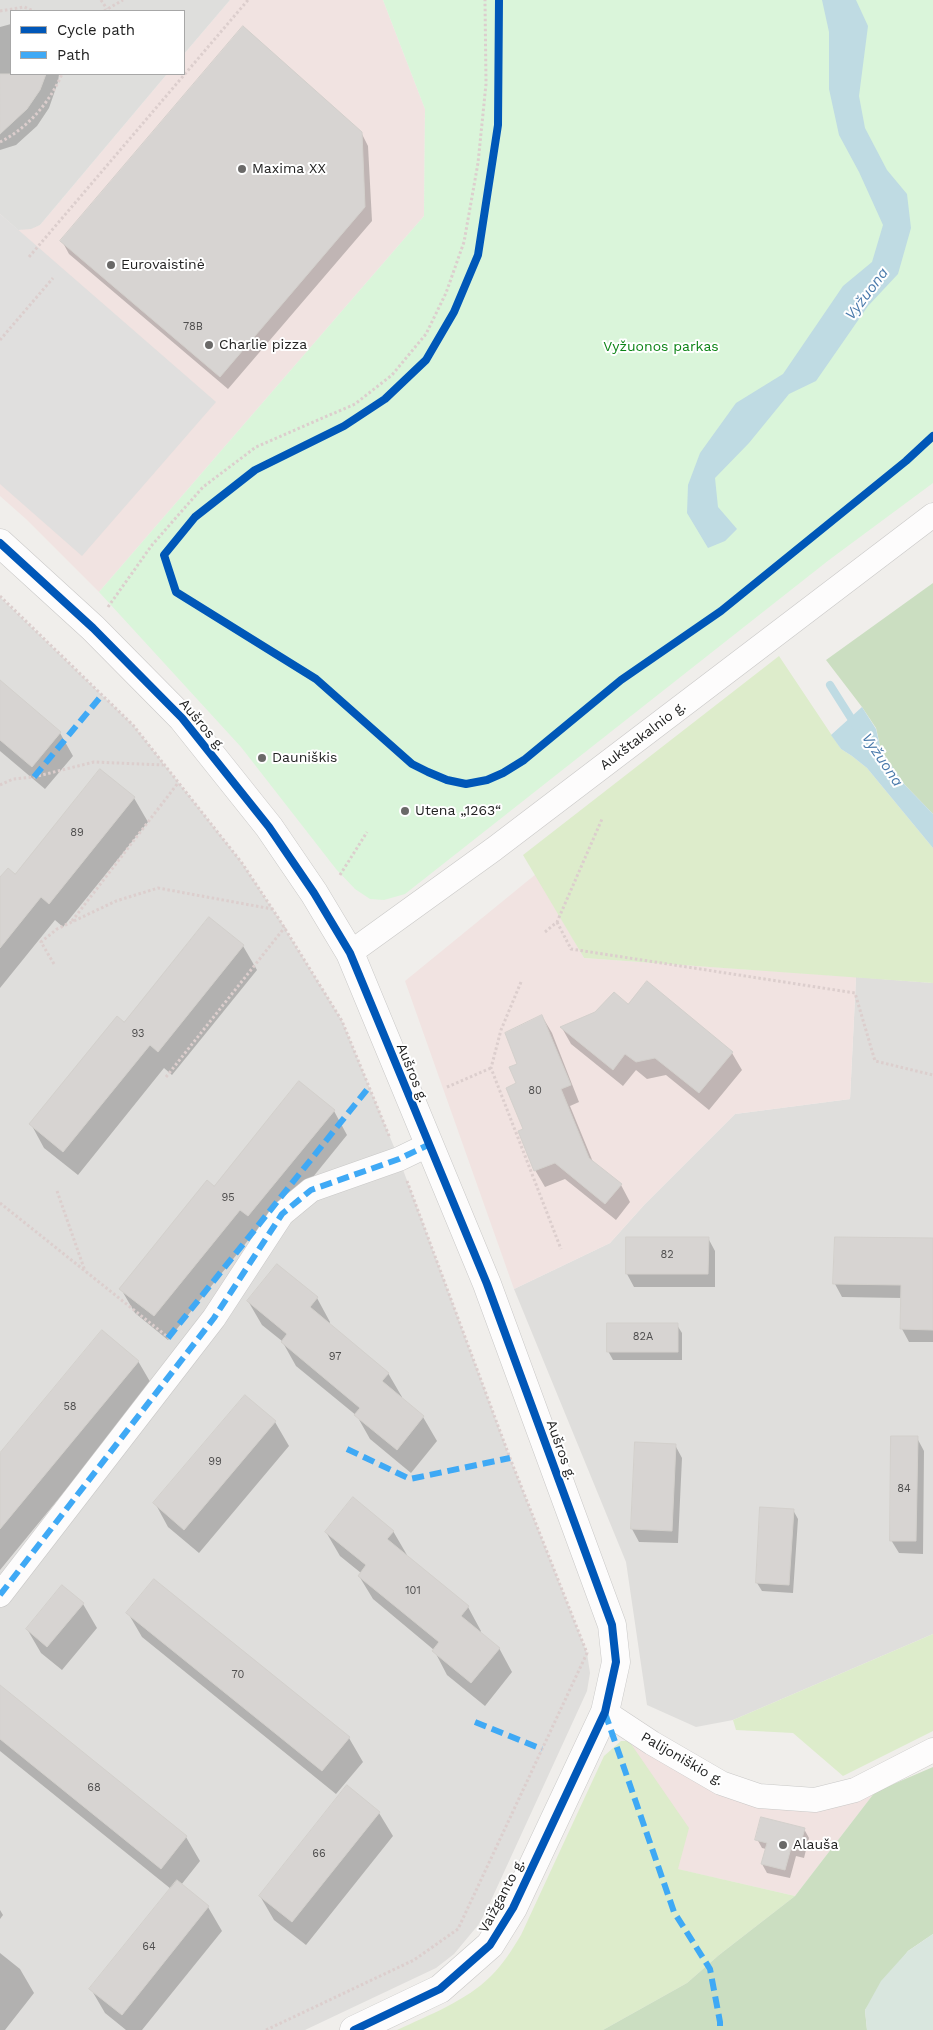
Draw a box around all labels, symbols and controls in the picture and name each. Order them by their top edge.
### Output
legend [10,10,185,75]
text: Cycle path [57,21,135,39]
text: Path [57,46,90,64]
place label: Maxima XX [252,161,326,177]
marker: Maxima XX [236,163,248,175]
place label: Eurovaistinė [121,257,205,273]
marker: Eurovaistinė [105,259,117,271]
water label: Vyžuona [842,264,892,324]
house number: 78B [183,320,203,334]
place label: Charlie pizza [219,337,307,353]
marker: Charlie pizza [203,339,215,351]
park label: Vyžuonos parkas [603,339,719,355]
street label: Aušros g. [176,696,228,754]
street label: Aukštakalnio g. [597,698,689,774]
water label: Vyžuona [858,730,906,790]
place label: Dauniškis [272,750,337,766]
marker: Dauniškis [256,752,268,764]
place label: Utena „1263“ [415,803,501,819]
marker: Utena „1263“ [399,805,411,817]
house number: 89 [70,826,84,840]
house number: 93 [132,1027,144,1041]
street label: Aušros g. [393,1041,431,1105]
house number: 80 [528,1084,542,1098]
house number: 95 [221,1191,235,1205]
house number: 82 [660,1248,674,1262]
house number: 82A [633,1330,653,1344]
house number: 97 [329,1350,341,1364]
house number: 58 [63,1400,77,1414]
street label: Aušros g. [542,1418,580,1482]
house number: 99 [208,1455,222,1469]
house number: 84 [897,1482,911,1496]
house number: 101 [405,1584,421,1598]
house number: 70 [232,1668,244,1682]
street label: Palijoniškio g. [638,1729,726,1789]
house number: 68 [87,1781,101,1795]
place label: Alauša [793,1837,838,1853]
marker: Alauša [777,1839,789,1851]
house number: 66 [312,1847,326,1861]
street label: Vaižganto g. [475,1856,529,1936]
house number: 64 [142,1940,156,1954]

